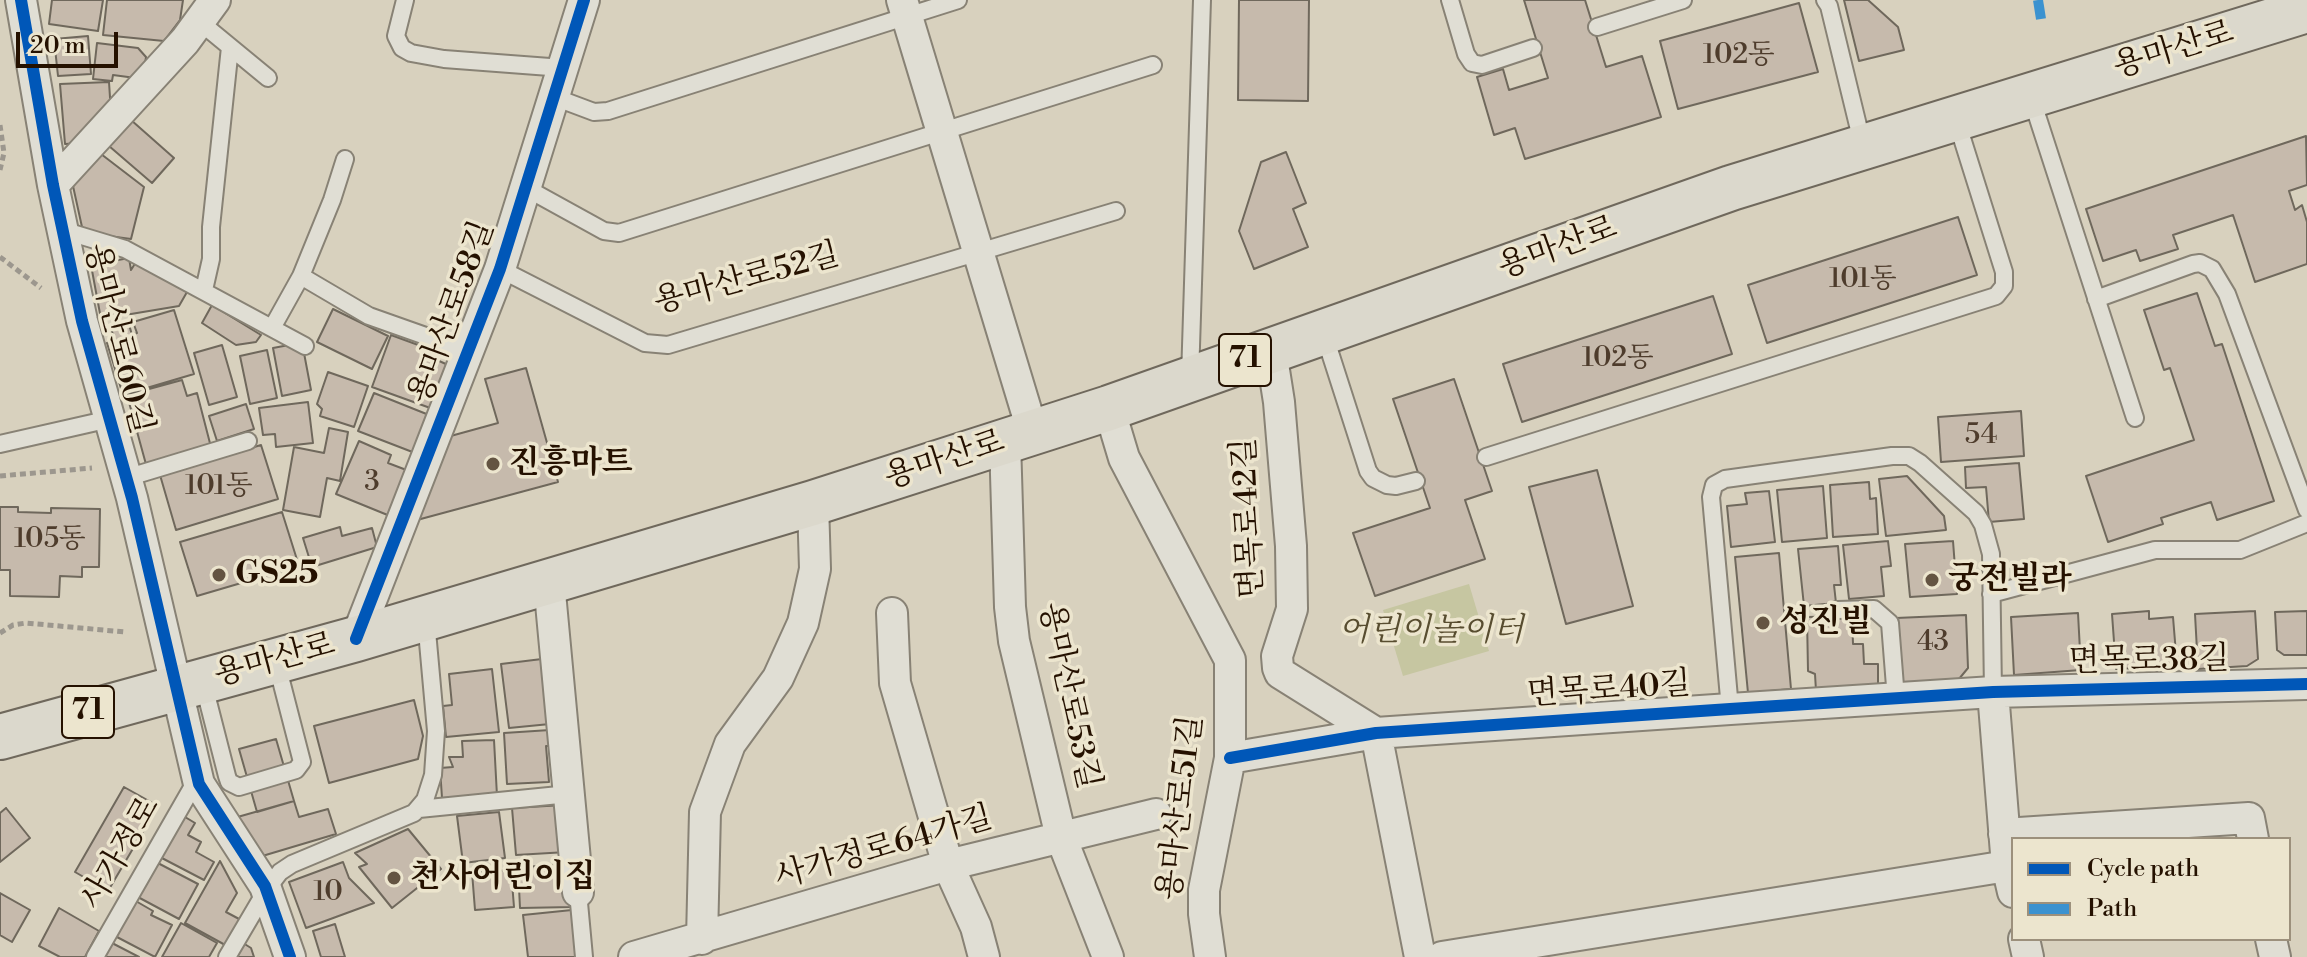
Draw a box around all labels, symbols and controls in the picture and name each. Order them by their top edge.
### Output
street label: 용마산로 [2109,15,2239,87]
scale bar [20,16,122,66]
text: 20 m [30,31,86,61]
house number: 102동 [1703,39,1775,73]
street label: 용마산로 [1493,210,1623,288]
street label: 용마산로58길 [402,216,504,410]
street label: 용마산로52길 [650,237,844,323]
street label: 용마산로60길 [75,240,159,438]
house number: 101동 [1829,263,1897,297]
road number: 71 [1219,334,1271,386]
house number: 102동 [1582,342,1654,376]
house number: 54 [1965,419,1997,453]
street label: 용마산로 [880,424,1010,498]
street label: 면목로42길 [1227,437,1273,599]
place label: 진흥마트 [509,445,633,483]
marker: 진흥마트 [484,455,502,473]
house number: 3 [364,466,380,500]
house number: 101동 [185,470,253,504]
house number: 105동 [14,523,86,557]
place label: GS25 [235,556,318,594]
place label: 궁전빌라 [1948,561,2072,599]
marker: GS25 [210,566,228,584]
marker: 궁전빌라 [1923,571,1941,589]
street label: 용마산로53길 [1029,599,1107,793]
place label: 성진빌 [1779,604,1872,642]
park label: 어린이놀이터 [1338,613,1524,651]
marker: 성진빌 [1754,614,1772,632]
street label: 용마산로 [210,626,340,696]
house number: 43 [1917,626,1949,660]
street label: 면목로38길 [2068,641,2230,683]
street label: 면목로40길 [1526,666,1692,716]
road number: 71 [62,686,114,738]
street label: 용마산로51길 [1152,713,1212,903]
street label: 사가정로 [74,791,170,917]
street label: 사가정로64가길 [771,800,997,898]
legend [2011,837,2291,941]
text: Cycle path [2087,854,2199,884]
place label: 천사어린이집 [410,859,595,897]
marker: 천사어린이집 [385,869,403,887]
house number: 10 [313,876,343,910]
text: Path [2087,894,2137,924]

